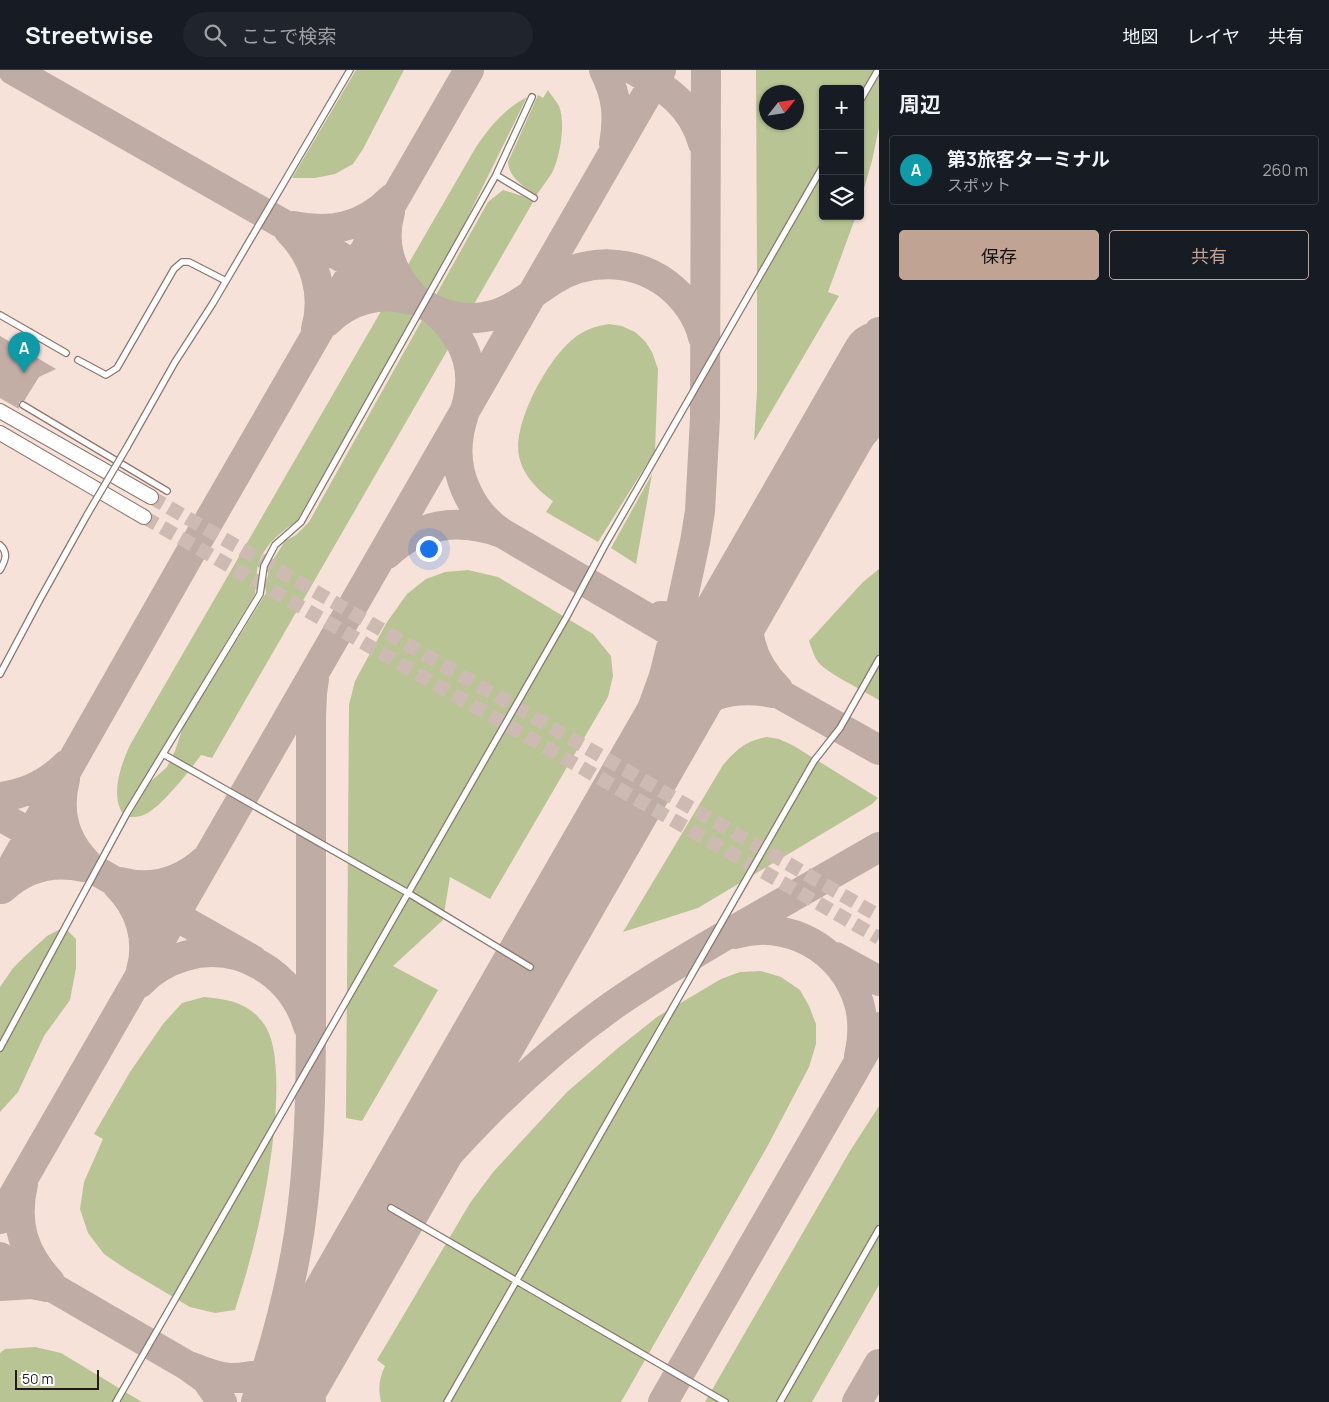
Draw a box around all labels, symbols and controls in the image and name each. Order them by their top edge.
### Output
search box [183,12,533,57]
text: Streetwise [25,18,153,51]
icon: search [201,21,229,49]
text: ここで検索 [241,23,336,49]
text: 地図 [1123,24,1159,48]
text: レイヤ [1187,24,1240,48]
text: 共有 [1268,24,1304,48]
north arrow [759,85,804,130]
map controls [819,85,864,220]
button: + [819,85,864,130]
text: 周辺 [899,90,941,118]
button: − [819,130,864,175]
text: 第3旅客ターミナル [947,146,1110,172]
text: A [911,159,921,181]
text: 260 m [1262,159,1308,181]
text: スポット [947,174,1011,196]
button: layers [819,175,864,220]
button: 保存 [899,230,1099,280]
button: 共有 [1109,230,1309,280]
pin: A [8,332,40,373]
your location [416,536,442,562]
scale bar [15,1367,99,1390]
text: 50 m [22,1369,53,1388]

